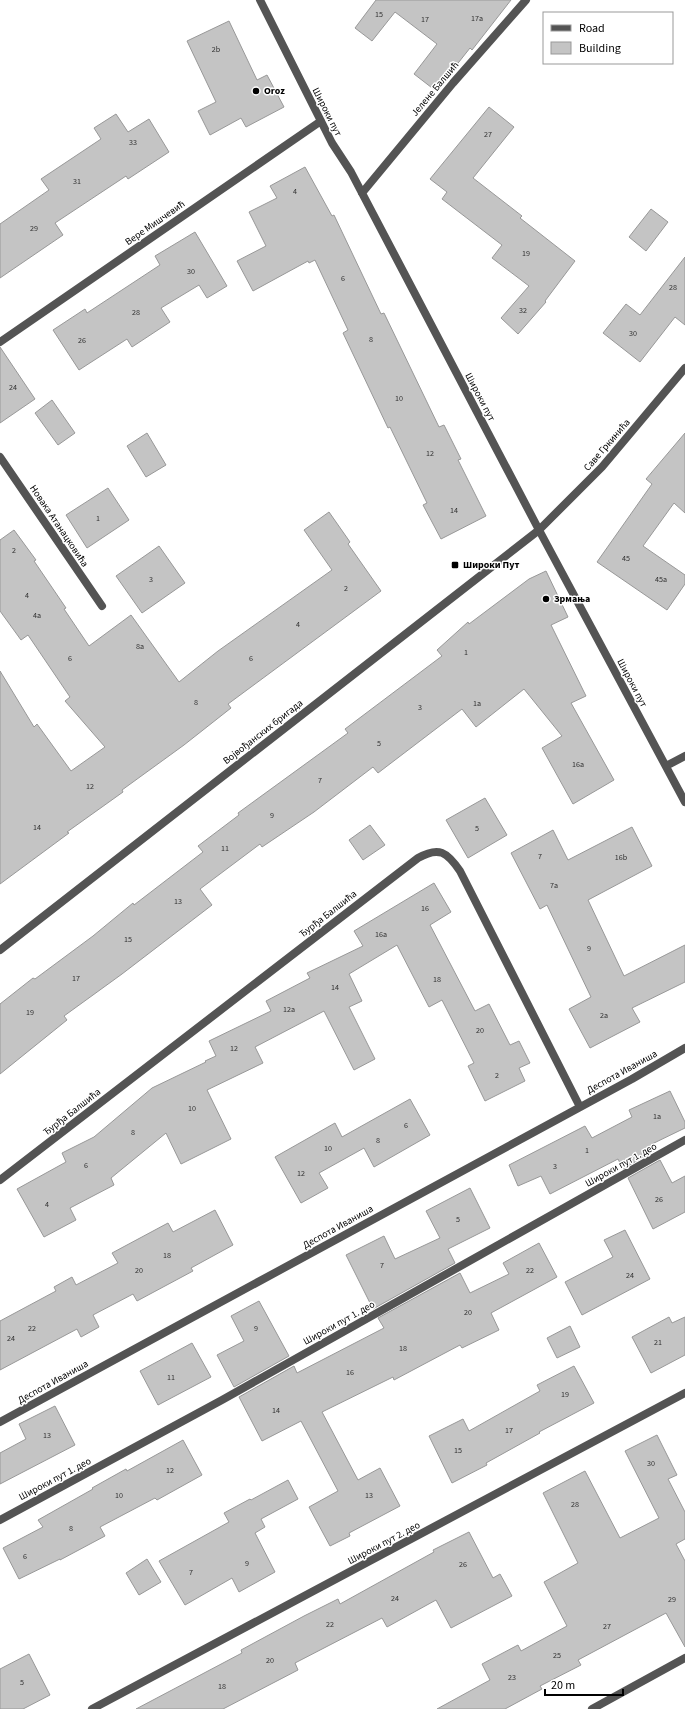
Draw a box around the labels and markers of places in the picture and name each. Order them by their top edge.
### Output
place label: Oroz [264,84,285,98]
marker: Oroz [251,86,261,96]
place label: Широки Пут [463,558,519,572]
marker: Широки Пут [450,560,460,570]
place label: Зрмања [554,592,590,606]
marker: Зрмања [541,594,551,604]

